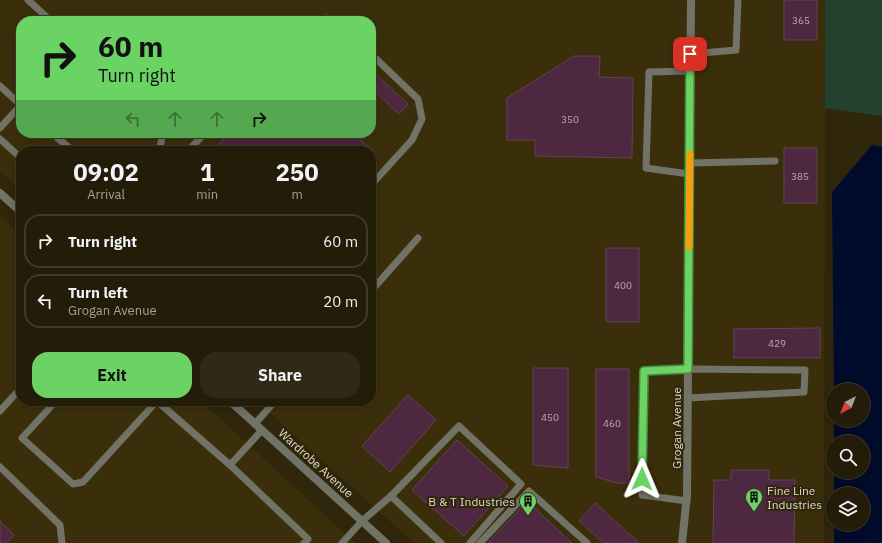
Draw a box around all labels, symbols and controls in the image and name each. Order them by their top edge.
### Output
house number: 365 [792,14,810,27]
text: 60 m [98,28,163,65]
icon: right [32,32,84,84]
pin [673,37,707,71]
icon: arrive [679,43,701,65]
text: Turn right [98,64,176,87]
icon: left [122,108,144,130]
icon: ahead [164,108,186,130]
icon: ahead [206,108,228,130]
icon: right [248,108,270,130]
house number: 350 [561,113,579,126]
text: 09:02 [73,156,139,188]
text: 1 [200,156,214,188]
text: 250 [275,156,319,188]
house number: 385 [791,170,809,183]
text: Arrival [87,186,125,203]
text: min [196,186,218,203]
text: m [291,186,303,203]
icon: right [34,230,56,252]
text: Turn right [68,232,137,251]
text: 60 m [323,232,358,251]
house number: 400 [614,279,632,292]
text: Turn left [68,283,128,302]
icon: left [34,290,56,312]
text: 20 m [323,292,358,311]
text: Grogan Avenue [68,302,157,319]
house number: 429 [768,337,786,350]
button: Exit [32,352,192,398]
button: Share [200,352,360,398]
north arrow [826,383,870,427]
map controls [826,383,870,531]
street label: Grogan Avenue [669,387,684,469]
house number: 450 [541,411,559,424]
house number: 460 [603,417,621,430]
street label: Wardrobe Avenue [275,425,357,501]
button: search [826,435,870,479]
position arrow [621,458,663,500]
place label: Fine Line Industries [767,483,822,512]
building icon: Fine Line Industries [744,487,764,512]
button: layers [826,487,870,531]
building icon: B & T Industries [518,491,538,516]
place label: B & T Industries [428,494,515,509]

